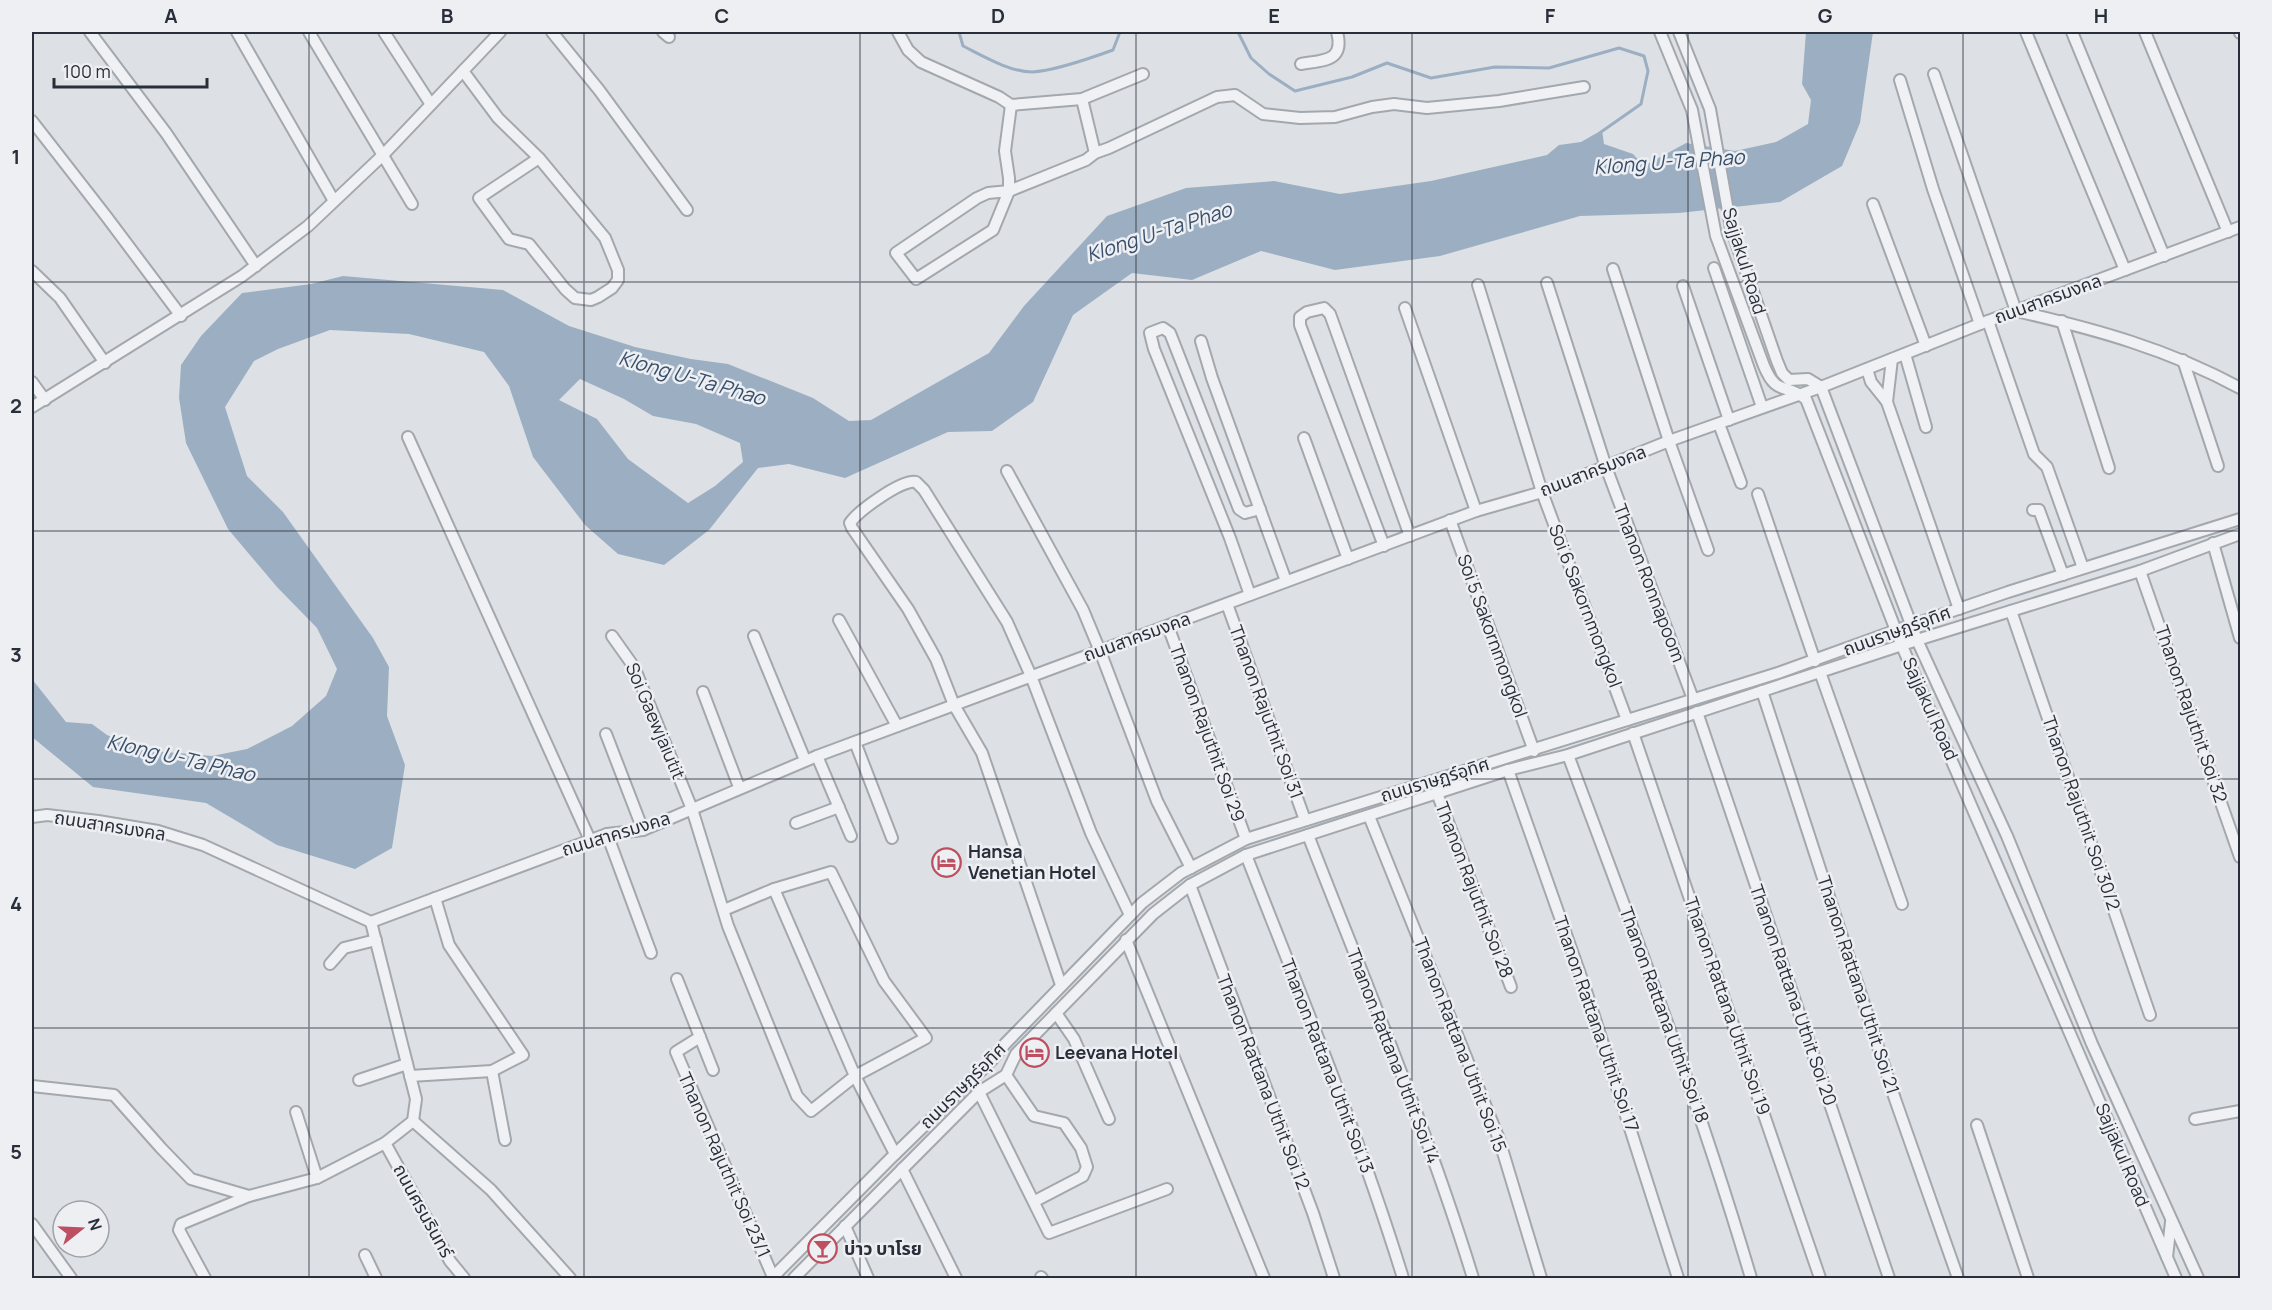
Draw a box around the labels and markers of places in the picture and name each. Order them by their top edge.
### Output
place label: Hansa Venetian Hotel [968,839,1096,884]
hotel icon: Hansa Venetian Hotel [931,846,963,878]
hotel icon: Leevana Hotel [1018,1037,1050,1069]
place label: Leevana Hotel [1055,1040,1178,1064]
bar icon: บ่าว บาโรย [807,1233,839,1265]
place label: บ่าว บาโรย [844,1236,922,1260]

